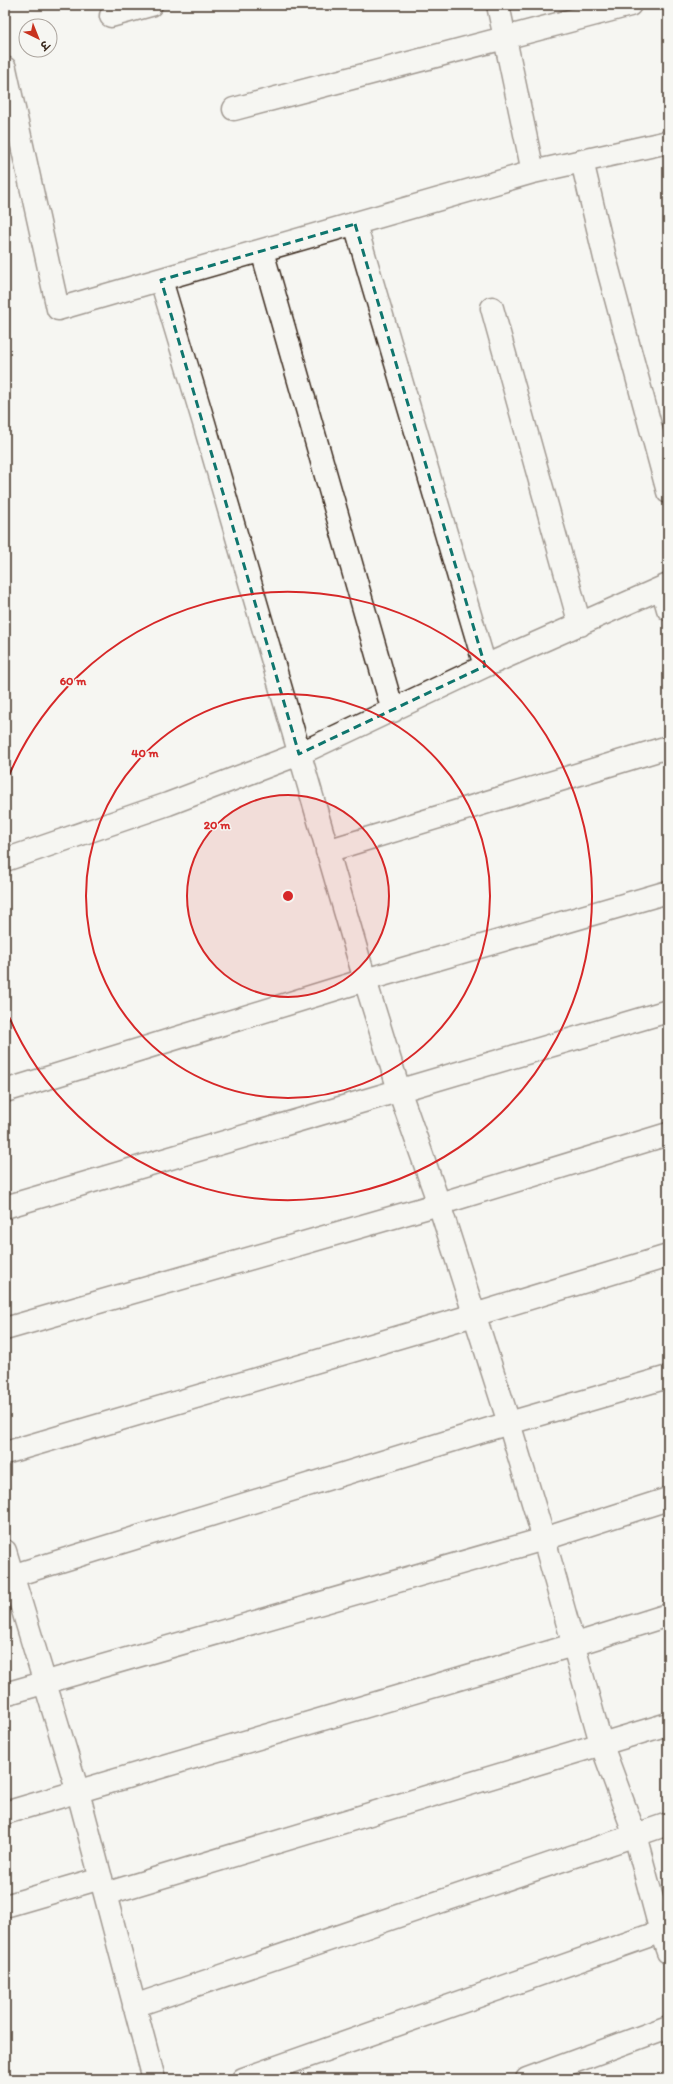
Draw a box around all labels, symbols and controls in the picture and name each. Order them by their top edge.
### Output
north arrow [18,18,58,58]
text: उ [36,37,52,53]
text: 60 m [60,674,87,688]
text: 40 m [131,746,160,760]
text: 20 m [204,818,231,832]
centre of rings [281,889,295,903]

